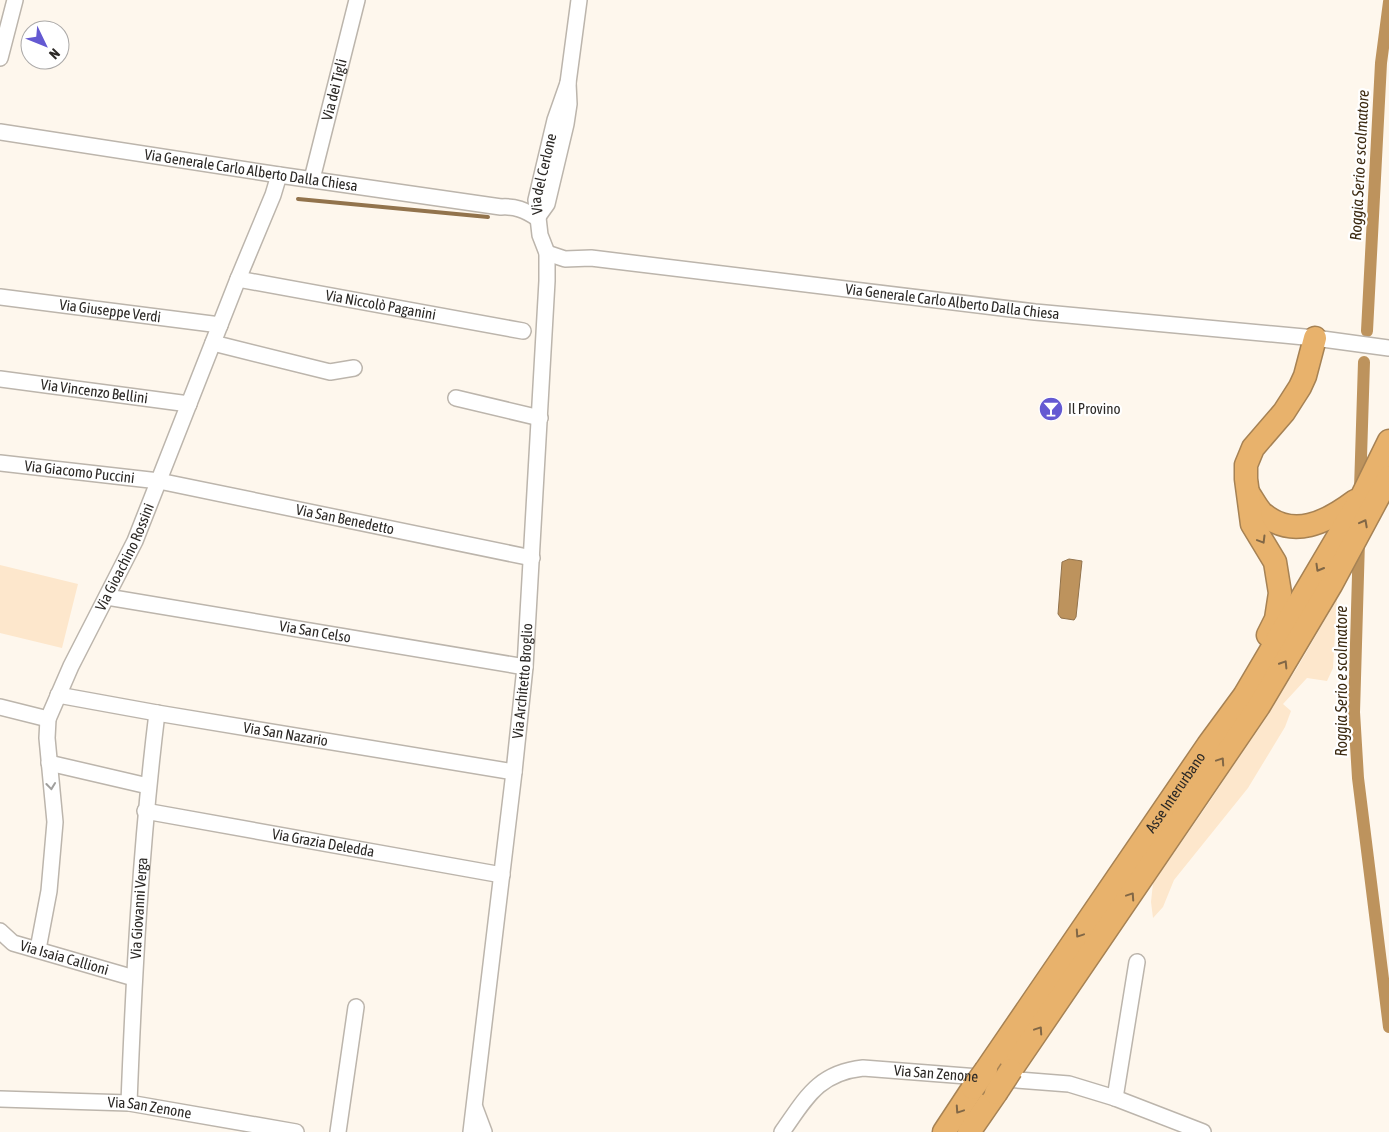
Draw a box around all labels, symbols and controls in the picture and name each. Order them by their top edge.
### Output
north arrow [20,20,70,70]
text: N [46,45,63,62]
street label: Via dei Tigli [318,57,350,122]
water label: Roggia Serio e scolmatore [1346,89,1373,241]
street label: Via del Cerlone [527,131,560,216]
street label: Via Generale Carlo Alberto Dalla Chiesa [143,145,359,194]
street label: Via Generale Carlo Alberto Dalla Chiesa [844,280,1060,322]
street label: Via Niccolò Paganini [324,286,437,323]
street label: Via Giuseppe Verdi [58,296,162,325]
street label: Via Vincenzo Bellini [40,375,149,406]
bar icon: Il Provino [1038,396,1064,422]
place label: Il Provino [1068,400,1121,417]
street label: Via Giacomo Puccini [24,457,136,486]
street label: Via San Benedetto [294,500,396,537]
street label: Via Gioachino Rossini [92,501,157,614]
one-way arrow [1358,519,1368,528]
one-way arrow [1255,534,1265,543]
one-way arrow [1316,562,1326,571]
water label: Roggia Serio e scolmatore [1332,606,1351,756]
street label: Via San Celso [278,617,352,646]
street label: Via Architetto Broglio [509,623,535,740]
one-way arrow [1278,661,1288,670]
street label: Via San Nazario [242,718,329,749]
street label: Asse Interurbano [1142,749,1208,836]
one-way arrow [1215,758,1224,767]
one-way arrow [45,783,56,791]
street label: Via Grazia Deledda [271,825,376,860]
street label: Via Giovanni Verga [127,857,151,960]
one-way arrow [1125,892,1134,902]
one-way arrow [1076,928,1085,937]
street label: Via Isaia Callioni [18,936,111,978]
one-way arrow [1033,1026,1042,1036]
street label: Via San Zenone [893,1061,979,1085]
street label: Via San Zenone [107,1093,193,1122]
one-way arrow [956,1104,965,1114]

